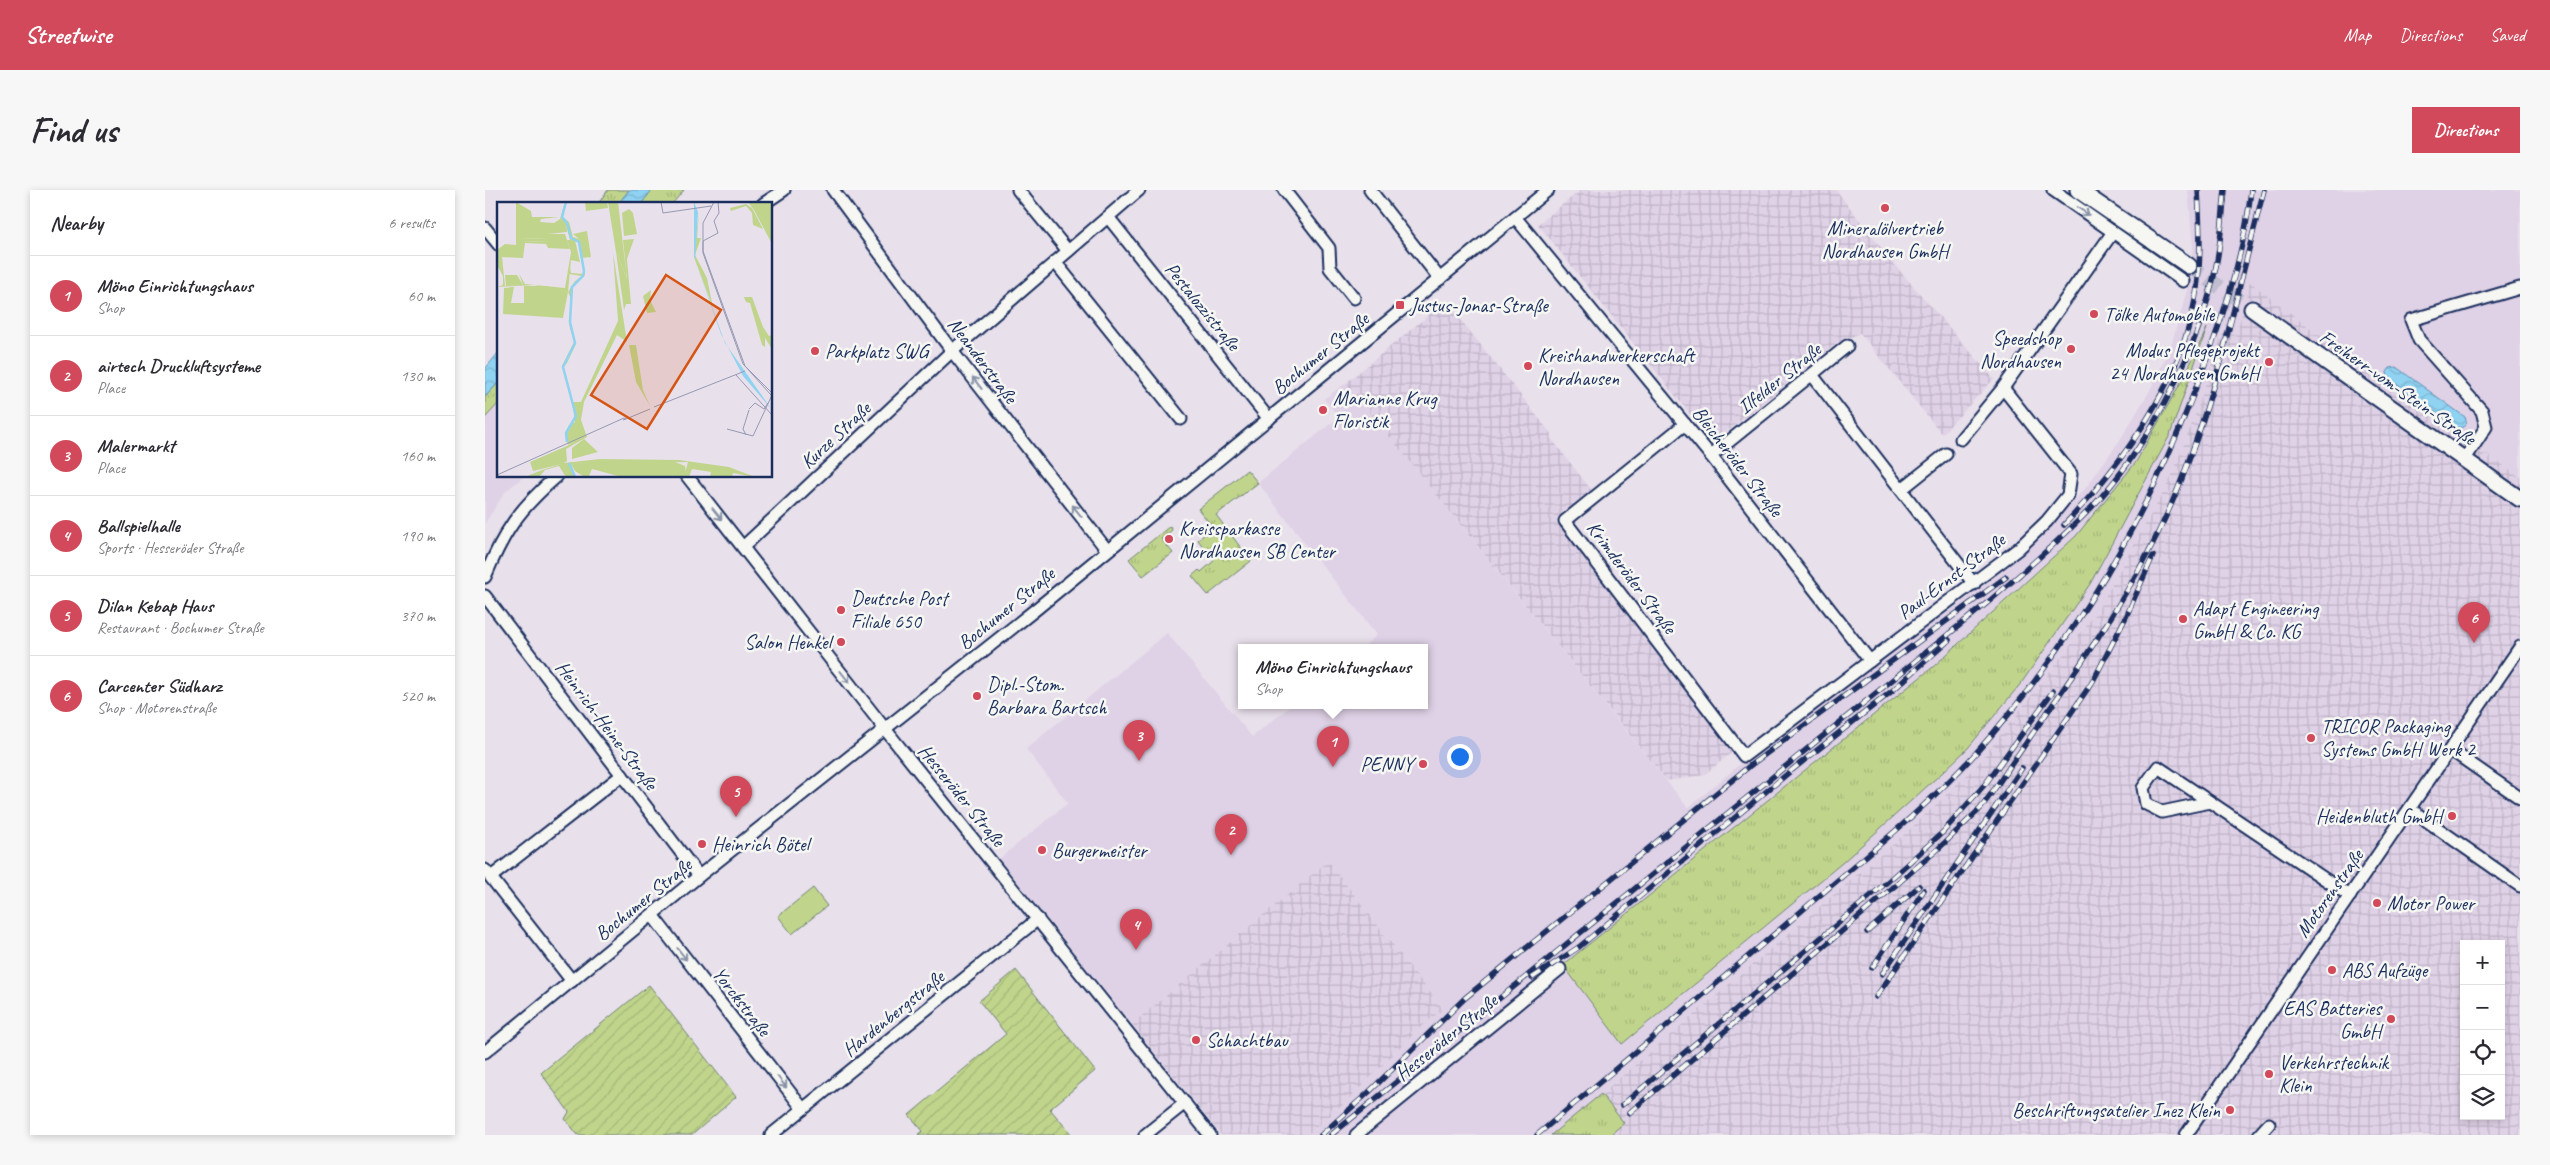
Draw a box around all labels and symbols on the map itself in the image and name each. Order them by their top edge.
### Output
inset map [497,202,773,478]
marker: Mineralölvertrieb Nordhausen GmbH [1879,202,1891,214]
one-way arrow [2076,206,2090,216]
place label: Mineralölvertrieb Nordhausen GmbH [1822,216,1951,264]
street label: Pestalozzistraße [1159,257,1247,357]
place label: Justus-Jonas-Straße [1409,293,1549,318]
marker: Justus-Jonas-Straße [1394,299,1406,311]
place label: Tölke Automobile [2104,302,2216,327]
street label: Bochumer Straße [1267,306,1375,400]
marker: Tölke Automobile [2088,308,2100,320]
street label: Neanderstraße [942,312,1024,409]
street label: Freiherr-vom-Stein-Straße [2315,324,2482,452]
place label: Speedshop Nordhausen [1980,326,2062,374]
street label: Ilfelder Straße [1733,336,1827,420]
place label: Modus Pflegeprojekt 24 Nordhausen GmbH [2109,338,2262,386]
place label: Parkplatz SWG [825,339,931,364]
place label: Kreishandwerkerschaft Nordhausen [1538,343,1697,391]
marker: Speedshop Nordhausen [2065,343,2077,355]
marker: Parkplatz SWG [809,345,821,357]
marker: Modus Pflegeprojekt 24 Nordhausen GmbH [2263,356,2275,368]
marker: Kreishandwerkerschaft Nordhausen [1522,360,1534,372]
one-way arrow [971,377,982,390]
place label: Marianne Krug Floristik [1333,386,1438,434]
street label: Kurze Straße [795,395,877,474]
street label: Bleicheröder Straße [1687,401,1789,523]
marker: Marianne Krug Floristik [1317,404,1329,416]
one-way arrow [1071,505,1082,518]
one-way arrow [712,507,723,520]
place label: Kreissparkasse Nordhausen SB Center [1179,516,1337,564]
street label: Krimderöder Straße [1581,516,1683,640]
street label: Paul-Ernst-Straße [1893,527,2011,625]
marker: Kreissparkasse Nordhausen SB Center [1163,533,1175,545]
street label: Bochumer Straße [953,561,1061,655]
place label: Deutsche Post Filiale 650 [851,586,951,634]
place label: Adapt Engineering GmbH & Co. KG [2193,596,2320,644]
pin: 6 [2458,602,2490,643]
marker: Deutsche Post Filiale 650 [835,604,847,616]
marker: Adapt Engineering GmbH & Co. KG [2177,613,2189,625]
place label: Salon Henkel [744,630,835,655]
marker: Salon Henkel [835,636,847,648]
street label: Heinrich-Heine-Straße [550,656,664,796]
one-way arrow [840,670,850,684]
place label: Dipl.-Stom. Barbara Bartsch [987,672,1107,720]
marker: Dipl.-Stom. Barbara Bartsch [971,690,983,702]
place label: TRICOR Packaging Systems GmbH Werk 2 [2321,714,2477,762]
pin: 3 [1123,720,1155,761]
pin: 1 [1317,726,1349,767]
marker: TRICOR Packaging Systems GmbH Werk 2 [2305,732,2317,744]
street label: Hesseröder Straße [913,739,1011,853]
your location [1447,744,1473,770]
place label: PENNY [1361,752,1417,777]
marker: PENNY [1417,758,1429,770]
pin: 5 [720,776,752,817]
place label: Heidenbluth GmbH [2316,804,2445,829]
marker: Heidenbluth GmbH [2446,810,2458,822]
pin: 2 [1215,814,1247,855]
place label: Heinrich Bötel [712,832,813,857]
marker: Heinrich Bötel [696,838,708,850]
place label: Burgermeister [1052,838,1148,863]
street label: Motorenstraße [2290,843,2370,942]
marker: Burgermeister [1036,844,1048,856]
street label: Bochumer Straße [590,852,698,946]
place label: Motor Power [2387,891,2476,916]
marker: Motor Power [2371,897,2383,909]
pin: 4 [1120,909,1152,950]
one-way arrow [677,947,688,960]
place label: ABS Aufzüge [2342,958,2429,983]
street label: Yorckstraße [707,962,777,1042]
street label: Hardenbergstraße [837,964,950,1062]
marker: ABS Aufzüge [2326,964,2338,976]
street label: Hesseröder Straße [1390,988,1504,1086]
place label: EAS Batteries GmbH [2283,996,2384,1044]
marker: EAS Batteries GmbH [2385,1013,2397,1025]
place label: Schachtbau [1206,1028,1289,1053]
marker: Schachtbau [1190,1034,1202,1046]
place label: Verkehrstechnik Klein [2279,1050,2390,1098]
marker: Verkehrstechnik Klein [2263,1068,2275,1080]
one-way arrow [776,1075,787,1088]
place label: Beschriftungsatelier Inez Klein [2012,1098,2221,1123]
marker: Beschriftungsatelier Inez Klein [2224,1104,2236,1116]

